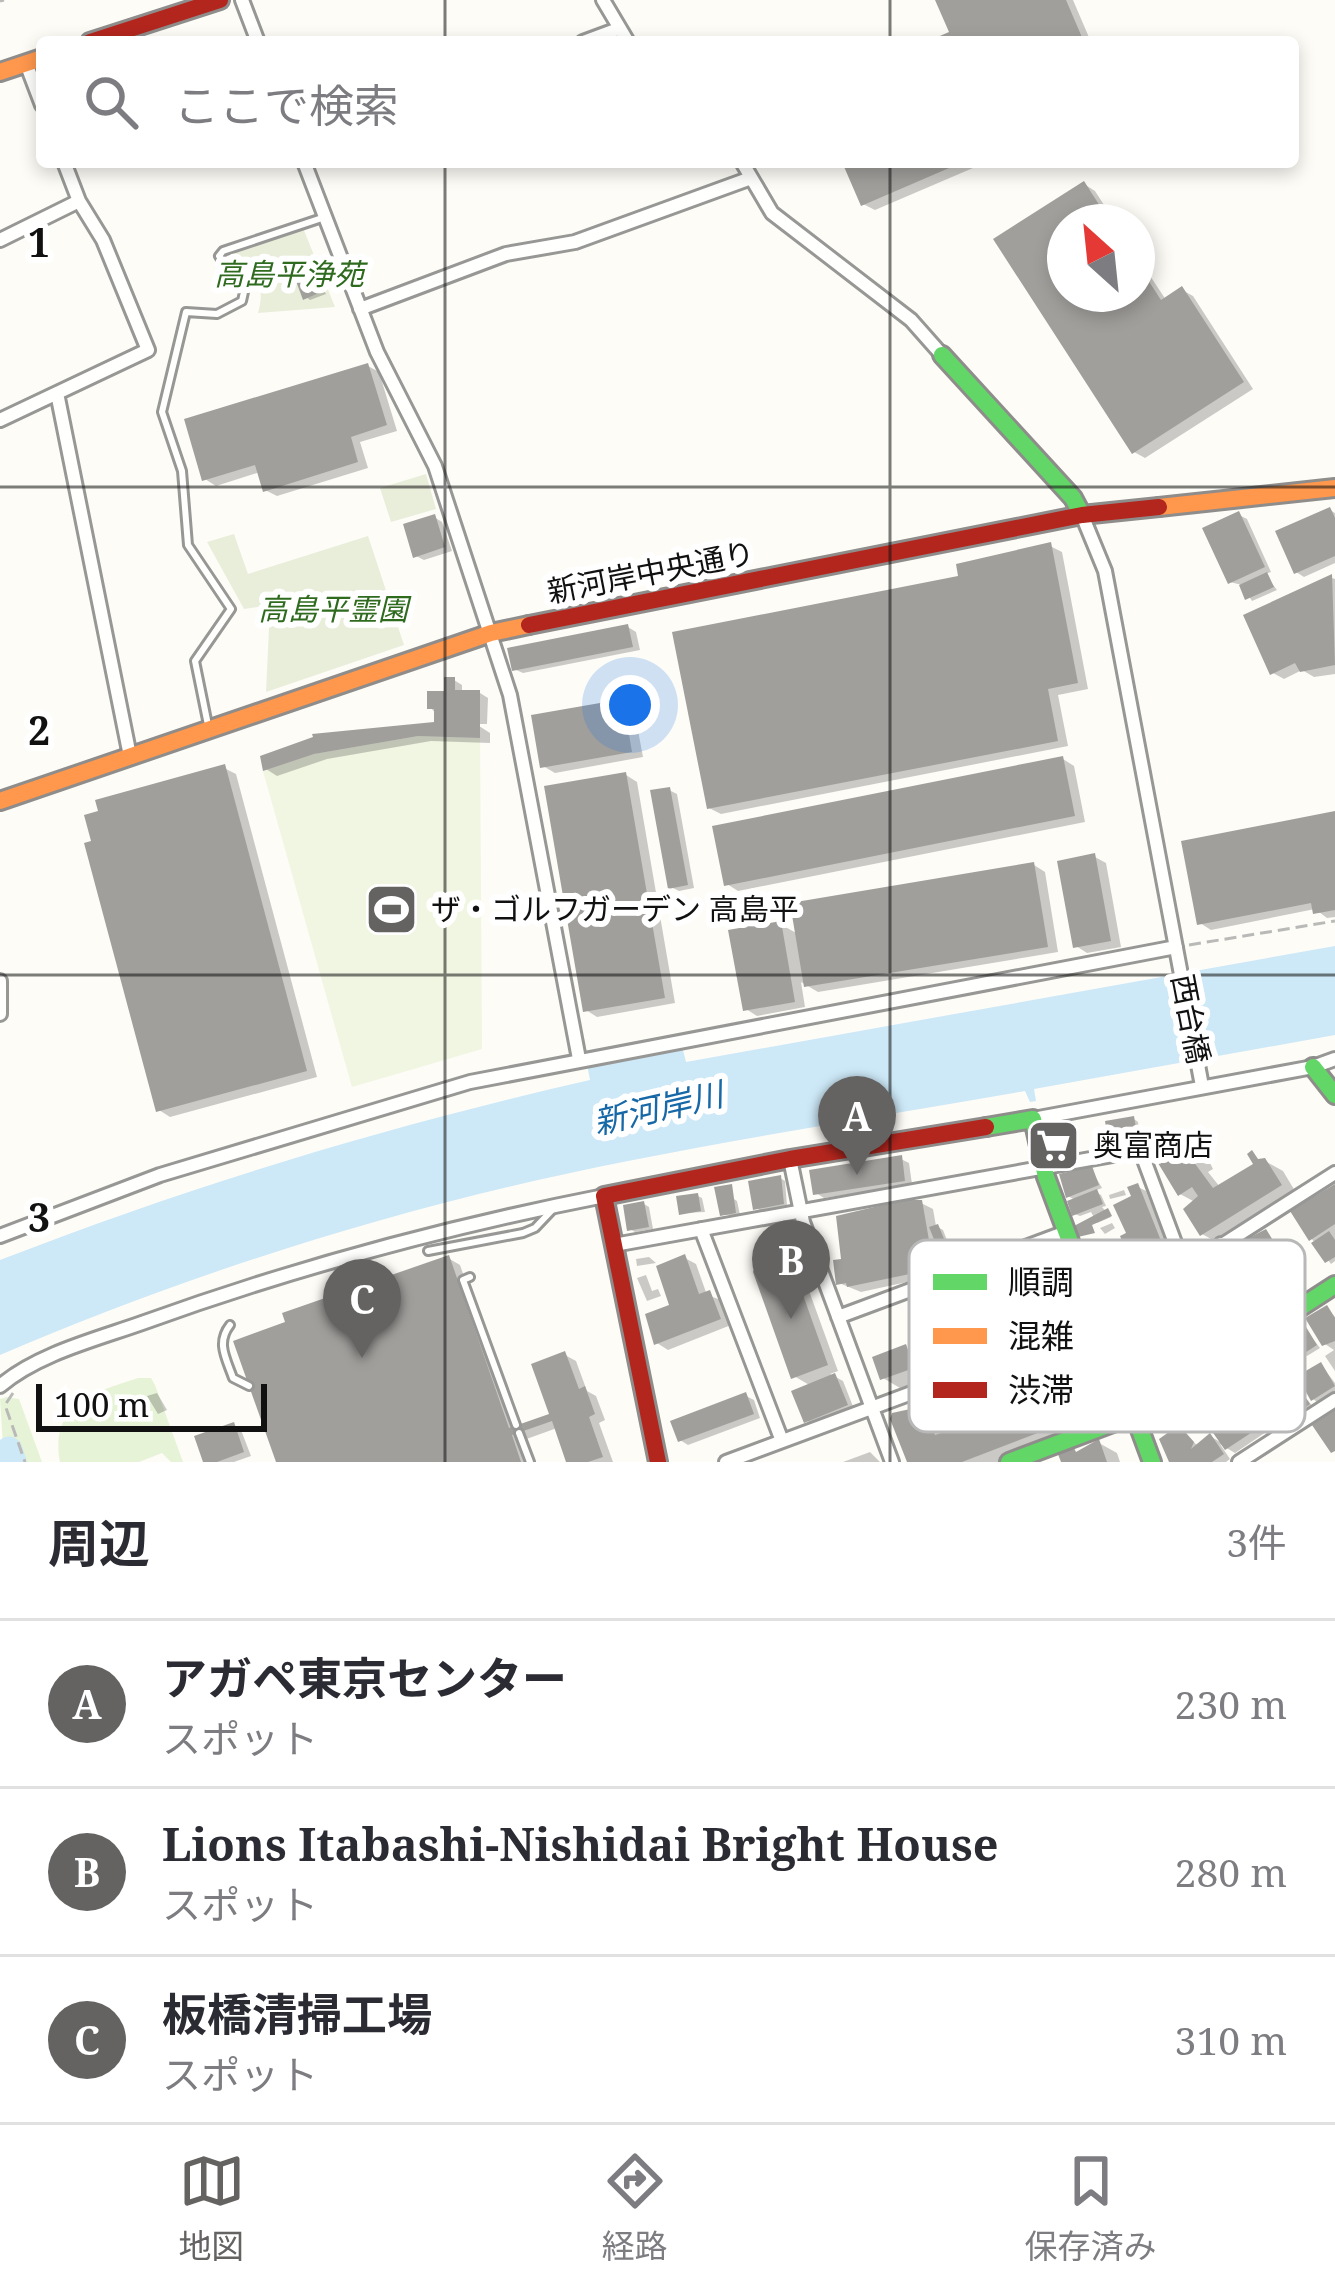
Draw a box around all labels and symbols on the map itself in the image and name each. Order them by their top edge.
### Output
north arrow [1047,204,1155,312]
text: 1 [28,215,50,268]
park label: 高島平浄苑 [214,253,368,294]
street label: 新河岸中央通り [544,531,758,612]
park label: 高島平霊園 [258,588,412,629]
your location [600,675,660,735]
text: 2 [28,703,50,756]
sports icon: ザ・ゴルフガーデン 高島平 [364,882,420,938]
place label: ザ・ゴルフガーデン 高島平 [431,888,799,929]
street label: 西台橋 [1163,971,1220,1067]
water label: 新河岸川 [589,1070,730,1144]
pin: A [818,1076,896,1175]
supermarket icon: 奥富商店 [1026,1118,1082,1174]
place label: 奥富商店 [1093,1124,1213,1165]
text: 3 [28,1190,50,1243]
pin: B [752,1220,830,1319]
legend [909,1240,1305,1432]
pin: C [323,1259,401,1358]
text: 順調 [1008,1259,1074,1304]
text: 混雑 [1008,1313,1074,1358]
text: 渋滞 [1008,1367,1074,1412]
scale bar [36,1378,267,1431]

